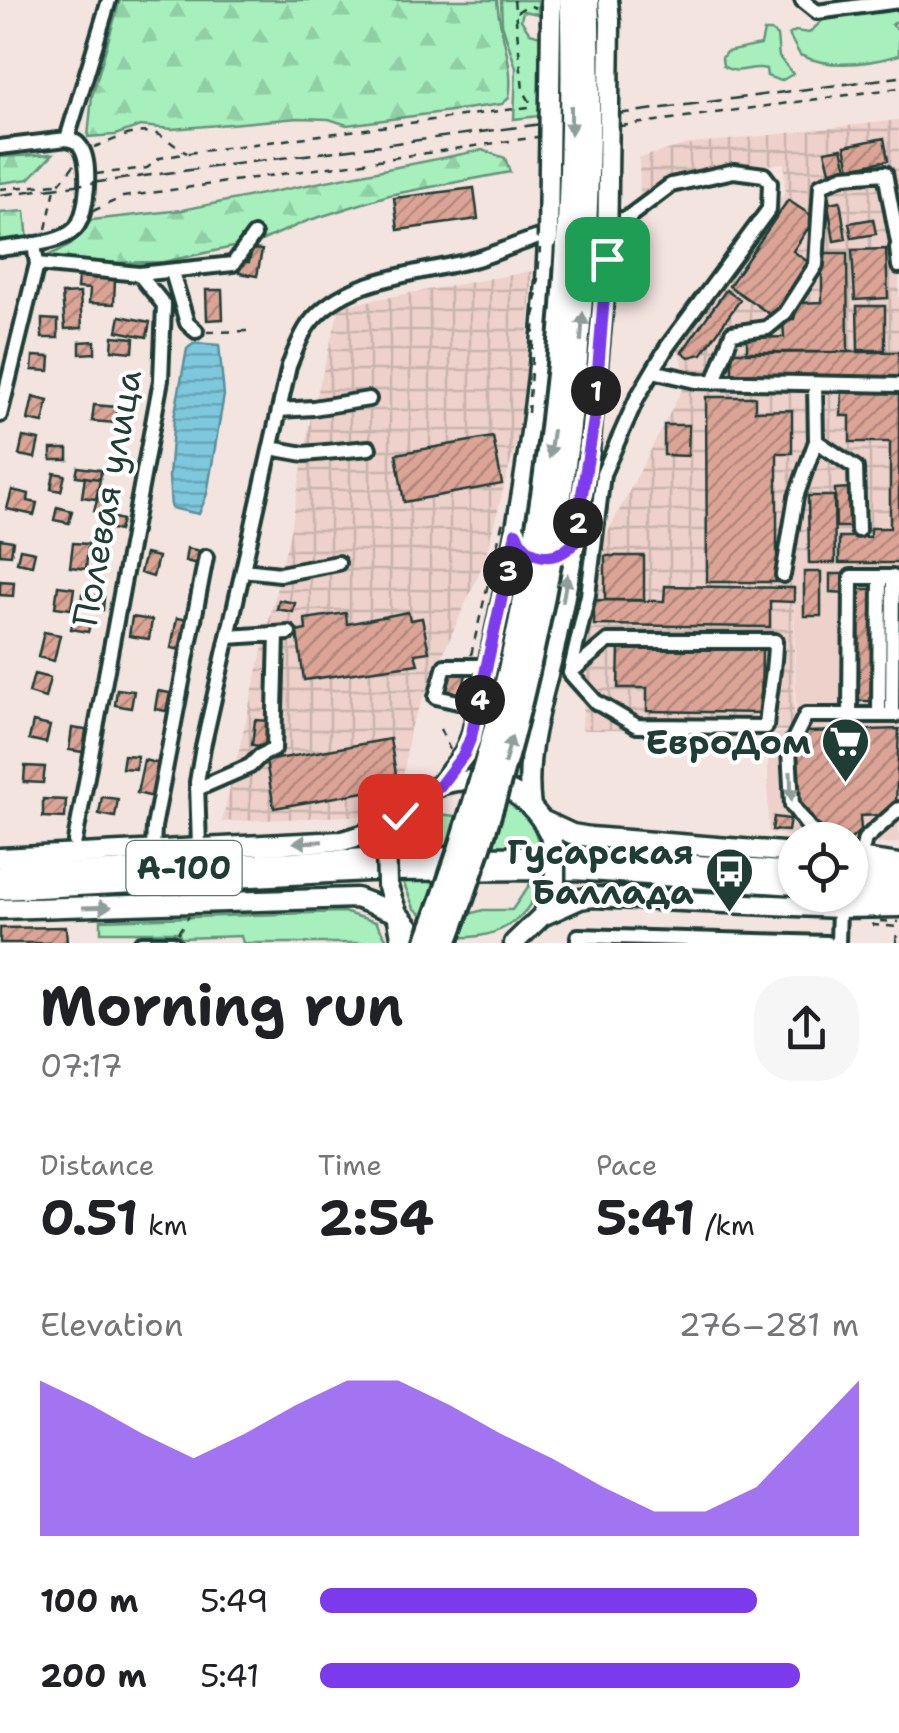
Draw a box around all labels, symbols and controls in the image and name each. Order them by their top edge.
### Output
one-way arrow [563,104,579,136]
pin [565,217,650,302]
icon: arrive [580,232,635,287]
one-way arrow [574,311,590,343]
street label: Полевая улица [61,366,152,630]
pin: 1 [571,366,621,416]
text: 1 [590,372,602,410]
one-way arrow [542,429,558,460]
pin: 2 [553,498,603,548]
text: 2 [568,504,588,542]
pin: 3 [483,546,533,596]
text: 3 [498,552,518,590]
one-way arrow [558,573,574,604]
pin: 4 [455,675,505,725]
text: 4 [470,681,490,719]
supermarket icon: ЕвроДом [820,716,872,784]
place label: ЕвроДом [645,718,811,765]
one-way arrow [501,734,516,765]
one-way arrow [783,770,799,802]
pin [358,774,443,859]
icon: check [373,789,428,844]
map controls [778,822,868,912]
button: locate [778,822,868,912]
place label: Гусарская Баллада [507,828,694,915]
one-way arrow [292,835,324,851]
road number: А-100 [126,841,242,895]
bus stop icon: Гусарская Баллада [703,846,755,914]
one-way arrow [82,899,114,915]
text: Morning run [40,969,404,1043]
button: share [754,976,859,1081]
text: 07:17 [40,1044,123,1087]
text: Distance [40,1146,155,1184]
text: Time [318,1146,382,1184]
text: Pace [596,1146,658,1184]
text: 0.51 [40,1184,138,1251]
text: 2:54 [318,1184,434,1251]
text: 5:41 [596,1184,695,1251]
text: km [138,1206,188,1244]
text: /km [695,1206,755,1244]
text: Elevation [40,1303,183,1346]
text: 276–281 m [679,1303,859,1346]
text: 100 m [40,1579,139,1622]
text: 5:49 [200,1579,269,1622]
text: 200 m [40,1654,147,1697]
text: 5:41 [200,1654,259,1697]

